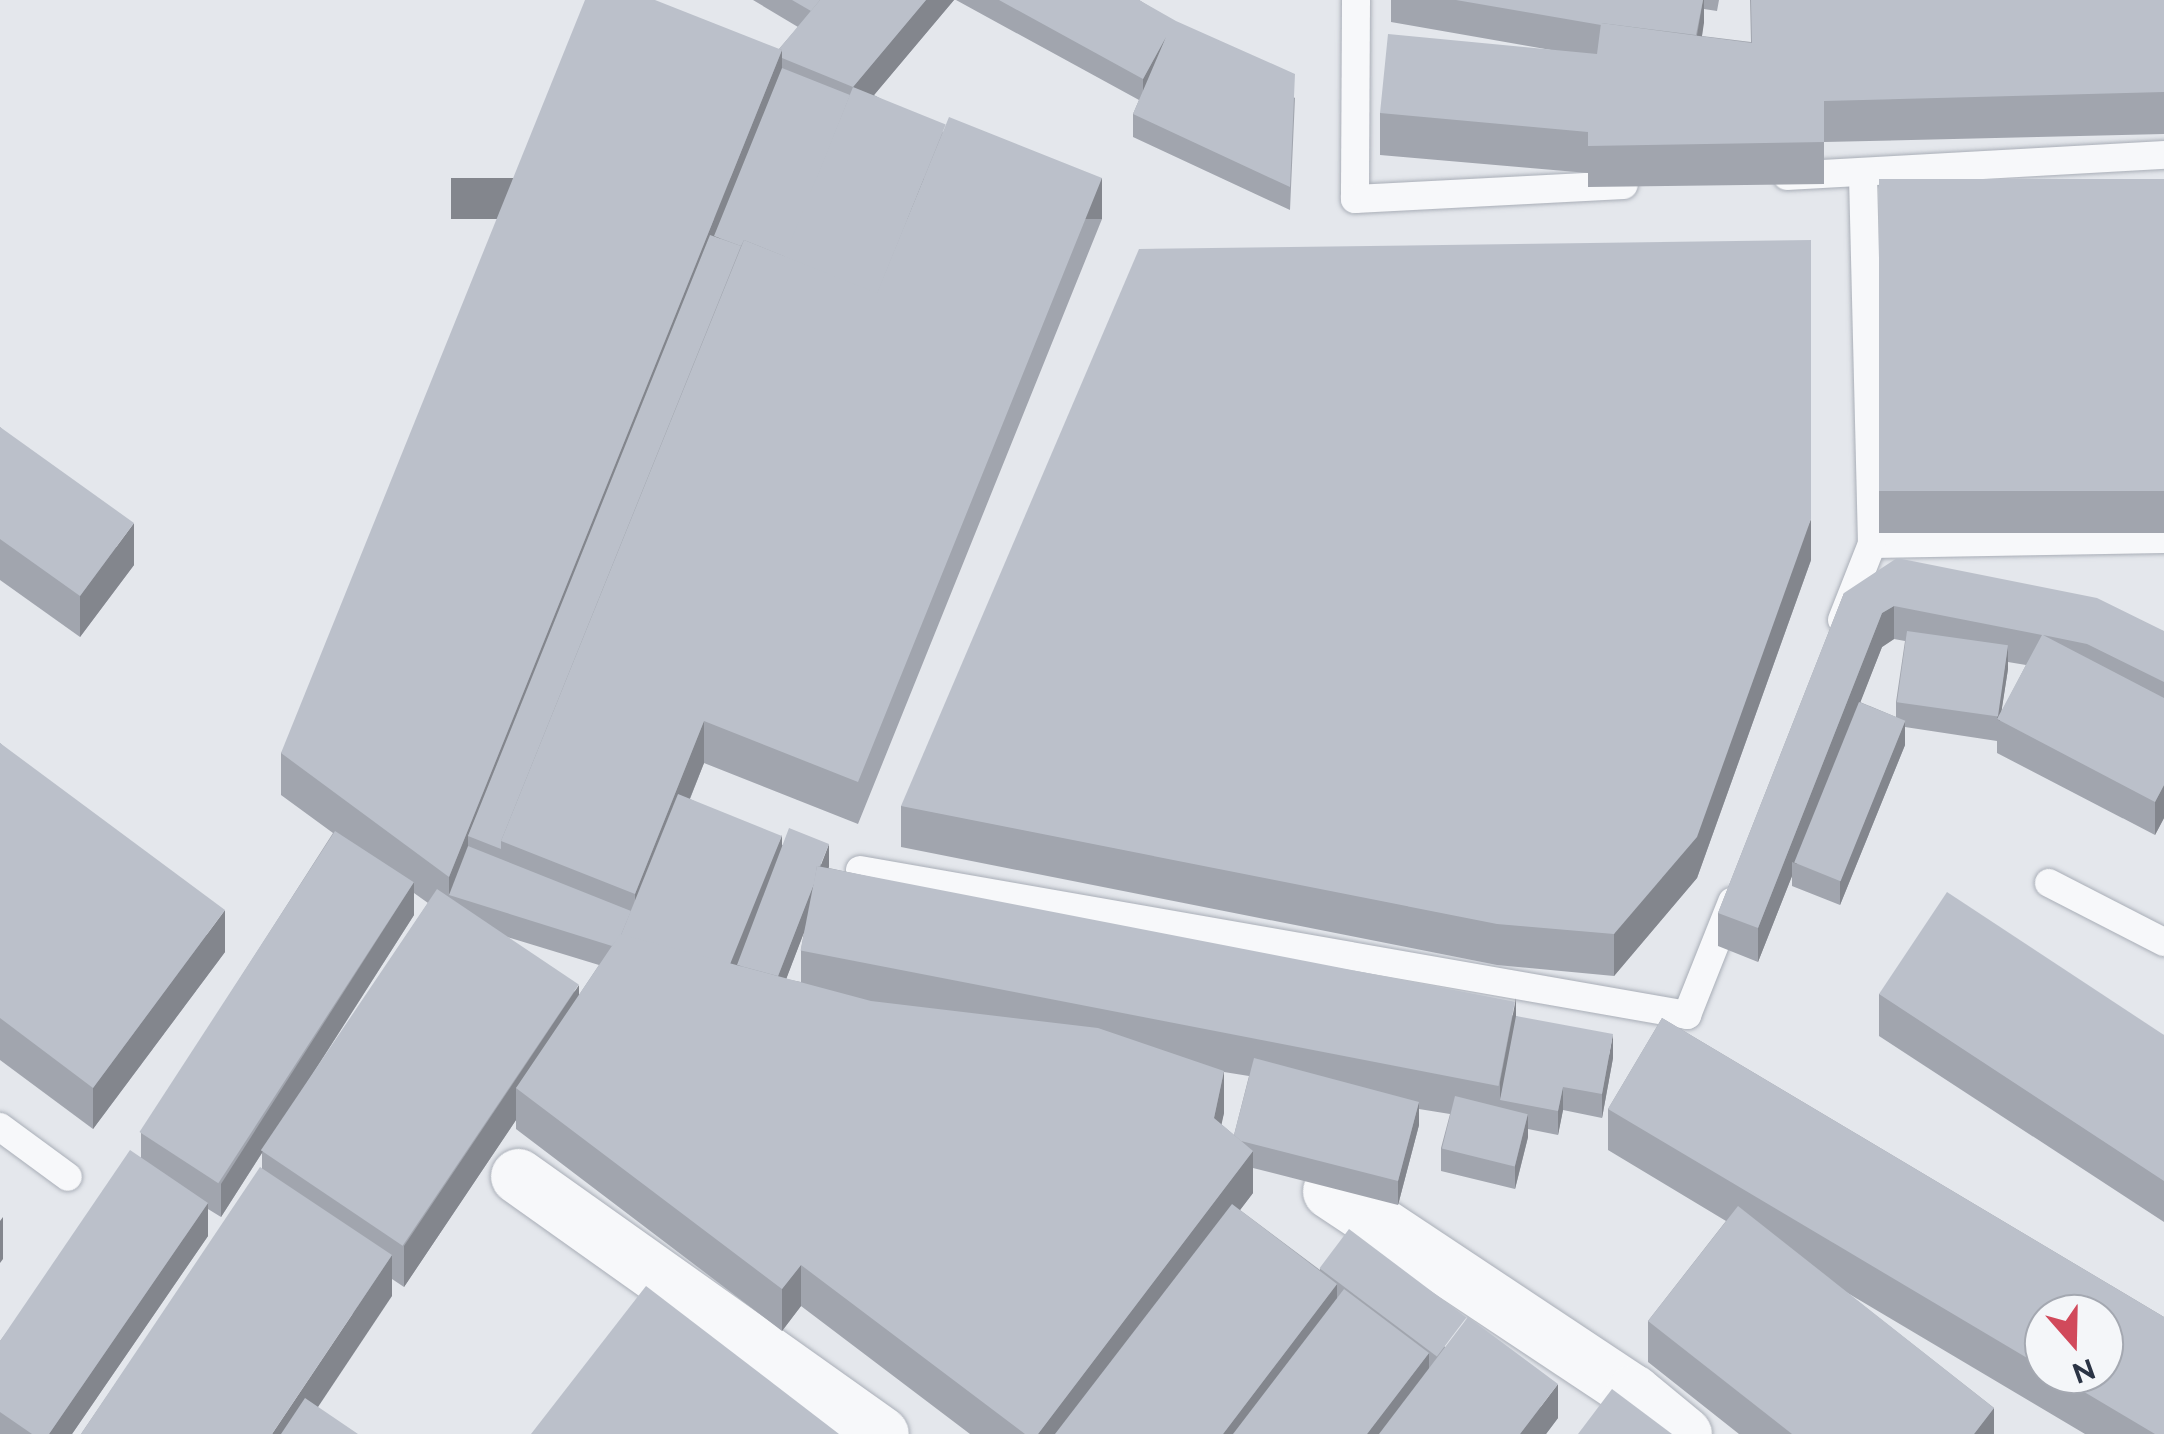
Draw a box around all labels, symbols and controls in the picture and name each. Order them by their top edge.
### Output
north arrow [2024,1294,2124,1394]
text: N [2068,1352,2099,1390]

